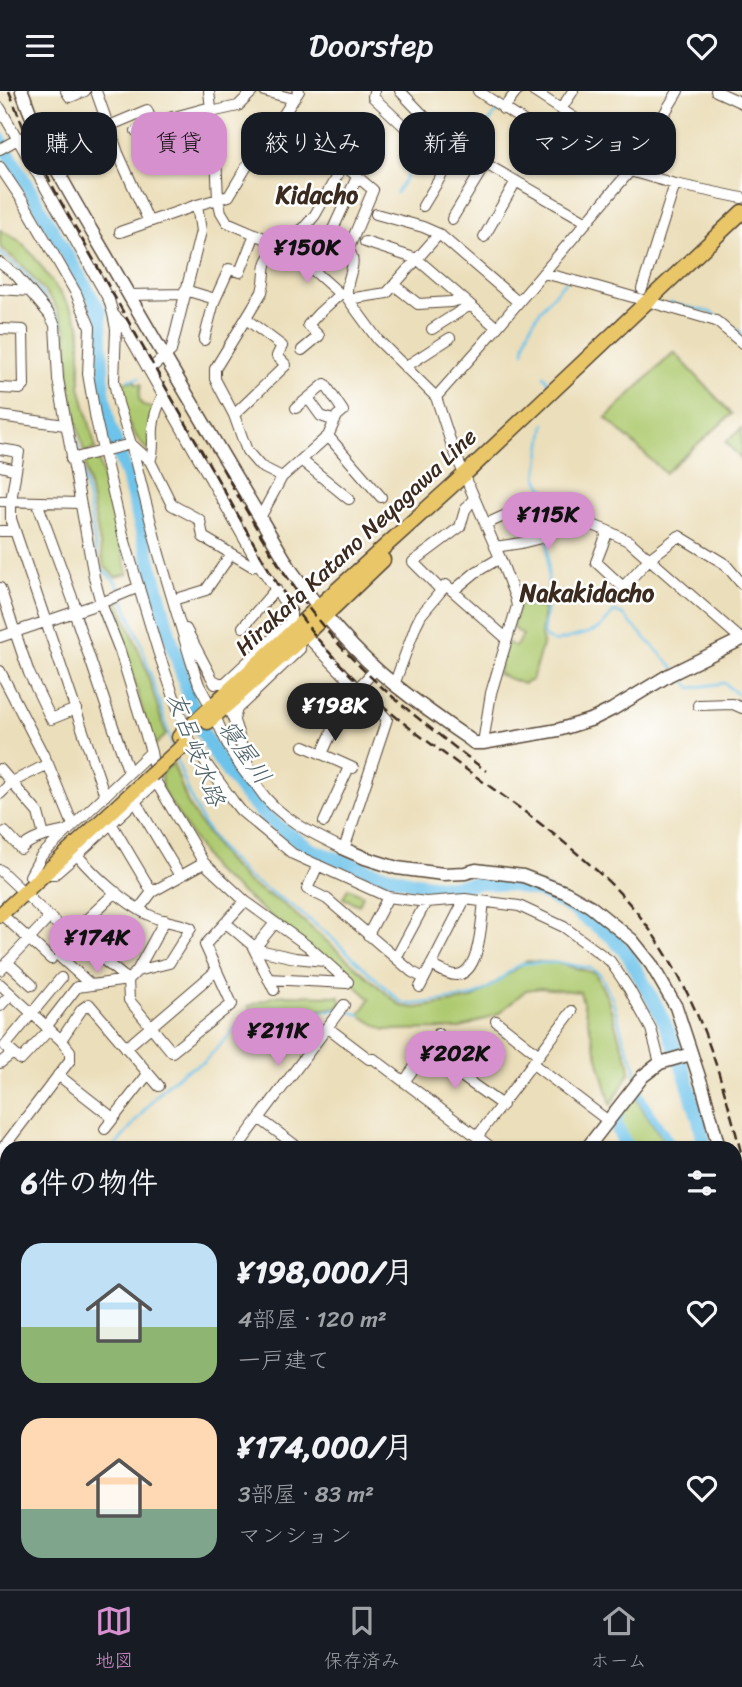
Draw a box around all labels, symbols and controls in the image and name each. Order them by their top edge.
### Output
text: Doorstep [309,17,433,74]
icon: menu [21,27,59,65]
icon: heart [683,27,721,65]
chip: 購入 [21,112,117,175]
chip: 賃貸 [131,112,227,175]
chip: 絞り込み [241,112,385,175]
chip: 新着 [399,112,495,175]
chip: マンション [509,112,676,175]
district label: Kidacho [275,174,358,216]
pin: ¥150K [258,225,356,285]
text: ¥150K [274,227,340,268]
street label: Hirakata Katano Neyagawa Line [225,418,487,666]
pin: ¥115K [499,493,597,552]
text: ¥115K [518,494,578,535]
district label: Nakakidacho [519,572,655,614]
pin: ¥198K [286,683,384,743]
water label: 友呂岐水路 [155,685,238,814]
text: ¥198K [303,685,367,726]
water label: 寝屋川 [207,710,283,794]
pin: ¥174K [48,915,146,975]
text: ¥174K [65,917,129,958]
pin: ¥211K [229,1009,327,1068]
text: ¥211K [248,1010,308,1051]
pin: ¥202K [406,1031,504,1091]
text: ¥202K [421,1033,489,1074]
text: 6件の物件 [21,1156,158,1210]
icon: filters [683,1164,721,1202]
text: ¥198,000/月 [238,1245,414,1299]
icon: home [77,1271,161,1355]
icon: heart [683,1294,721,1332]
text: 4部屋 · 120 m² [238,1299,387,1340]
text: 一戸建て [238,1340,330,1381]
text: ¥174,000/月 [238,1420,413,1474]
icon: home [77,1446,161,1530]
icon: heart [683,1469,721,1507]
text: 3部屋 · 83 m² [238,1474,374,1515]
text: マンション [238,1515,352,1556]
tab: 地図 [95,1602,133,1677]
tab: 保存済み [324,1602,400,1677]
tab: ホーム [590,1602,647,1677]

